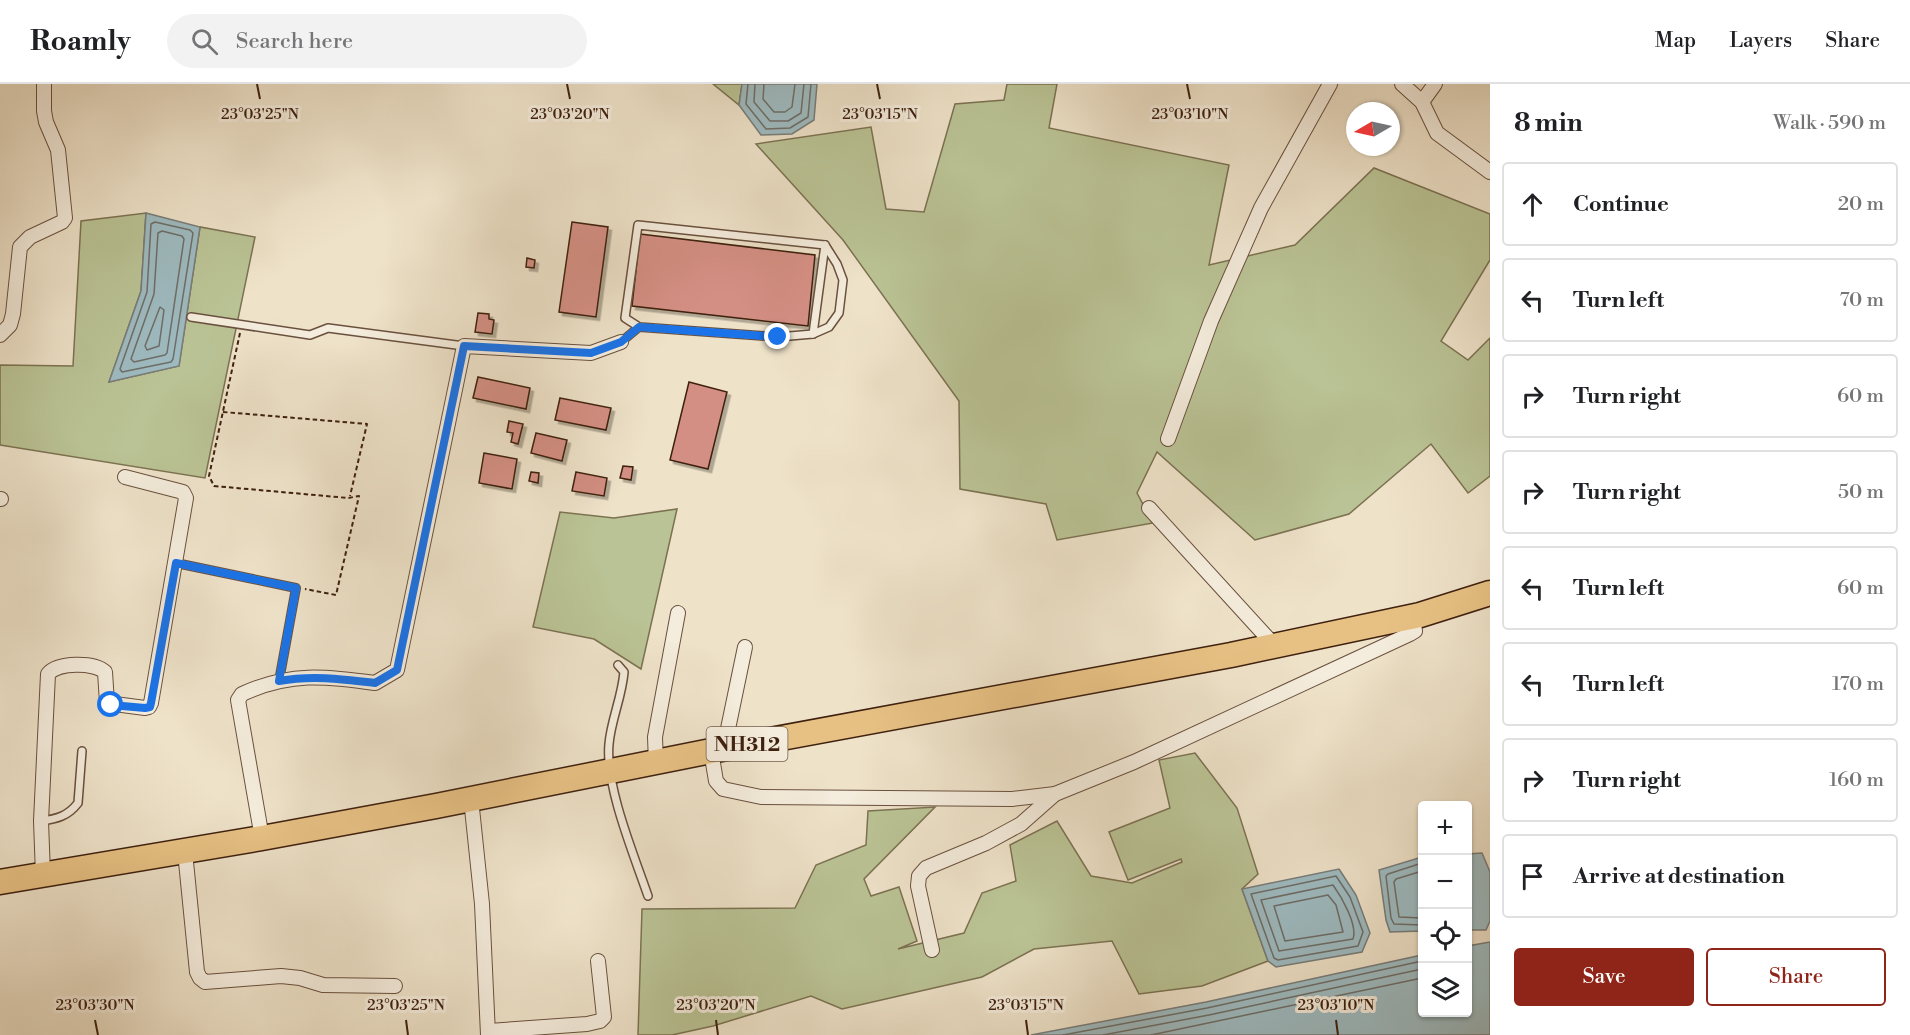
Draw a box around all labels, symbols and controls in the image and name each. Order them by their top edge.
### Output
search box [167,14,587,68]
text: Roamly [30,24,131,59]
icon: search [188,25,221,58]
text: Search here [236,28,353,55]
text: Map [1655,28,1696,54]
text: Layers [1729,28,1792,54]
text: Share [1825,28,1880,54]
north arrow [1346,102,1400,156]
text: 23°03'25"N [221,105,299,124]
text: 23°03'20"N [530,105,610,124]
text: 23°03'15"N [842,105,918,124]
text: 23°03'10"N [1152,105,1228,124]
text: 8 min [1514,107,1583,139]
text: Walk · 590 m [1773,111,1886,136]
icon: ahead [1516,188,1549,221]
text: Continue [1573,191,1669,218]
text: 20 m [1838,192,1884,217]
icon: left [1516,284,1549,317]
text: Turn left [1573,287,1664,314]
text: 70 m [1840,288,1884,313]
route end [764,323,790,349]
icon: right [1516,380,1549,413]
text: Turn right [1573,383,1681,410]
text: 60 m [1837,384,1884,409]
icon: right [1516,476,1549,509]
text: Turn right [1573,479,1681,506]
text: 50 m [1838,480,1884,505]
icon: left [1516,572,1549,605]
text: Turn left [1573,575,1664,602]
text: 60 m [1837,576,1884,601]
icon: left [1516,668,1549,701]
text: Turn left [1573,671,1664,698]
text: 170 m [1832,672,1884,697]
route start [97,691,123,717]
road number: NH312 [706,727,788,761]
icon: right [1516,764,1549,797]
text: Turn right [1573,767,1681,794]
text: 160 m [1829,768,1884,793]
map controls [1418,801,1472,1017]
button: + [1418,801,1472,855]
button: − [1418,855,1472,909]
icon: arrive [1516,860,1549,893]
text: Arrive at destination [1573,863,1785,890]
button: locate [1418,909,1472,963]
button: Save [1514,948,1694,1006]
button: Share [1706,948,1886,1006]
button: layers [1418,963,1472,1017]
text: 23°03'30"N [55,996,135,1015]
text: 23°03'25"N [367,996,445,1015]
text: 23°03'20"N [676,996,756,1015]
text: 23°03'15"N [988,996,1064,1015]
text: 23°03'10"N [1298,996,1374,1015]

